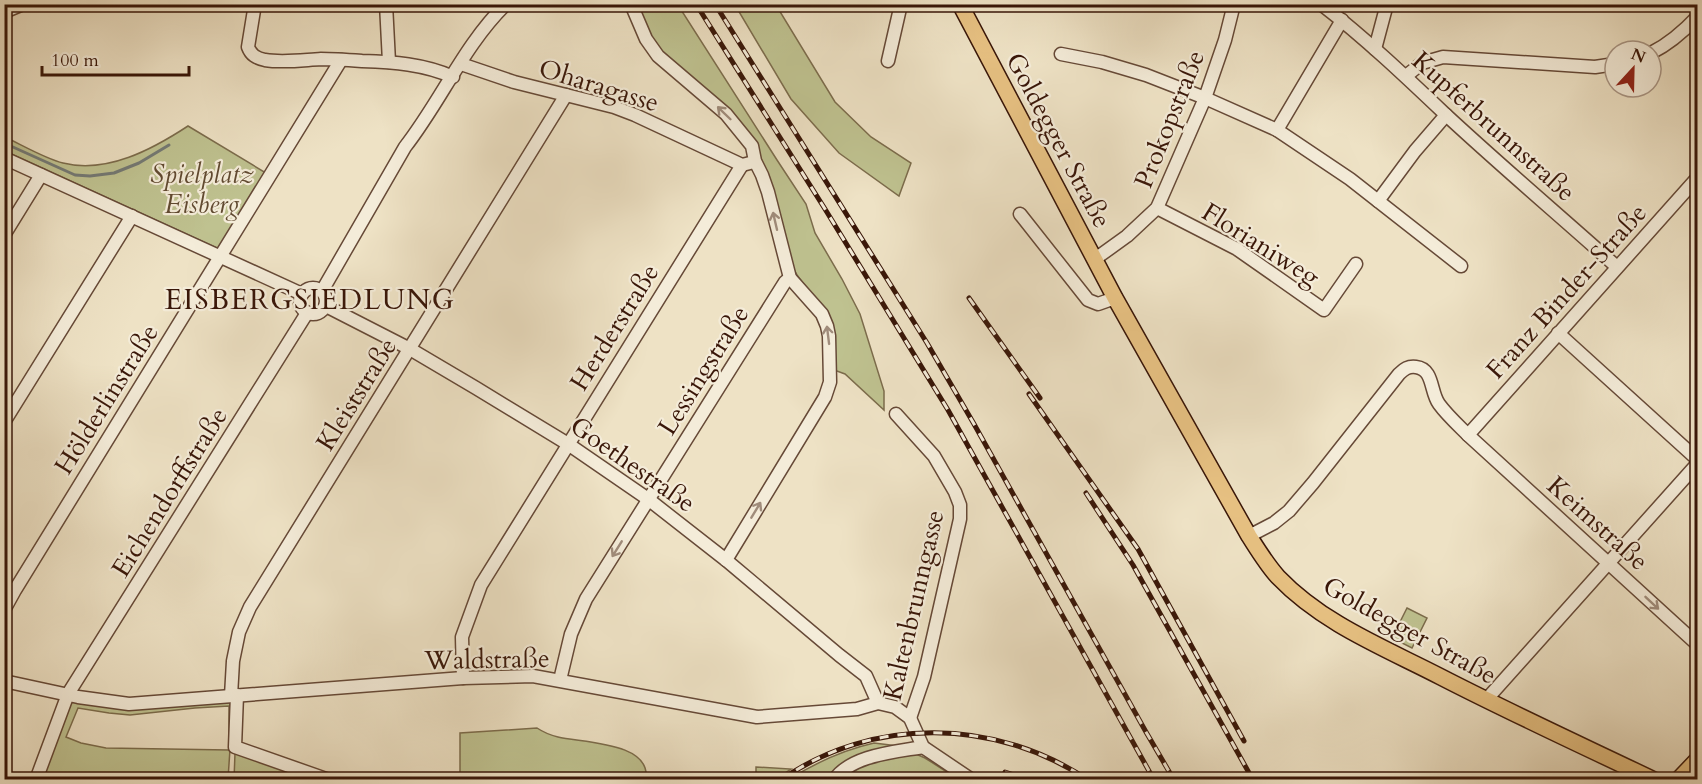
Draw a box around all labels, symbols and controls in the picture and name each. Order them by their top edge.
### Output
scale bar [42,39,189,77]
north arrow [1603,39,1663,99]
street label: Kupferbrunnstraße [1404,43,1583,209]
text: N [1628,43,1649,69]
street label: Prokopstraße [1126,45,1213,193]
street label: Goldegger Straße [998,47,1119,234]
text: 100 m [51,48,99,73]
street label: Oharagasse [535,51,663,120]
one-way arrow [717,106,732,121]
park label: Spielplatz Eisberg [150,157,254,222]
street label: Florianiweg [1195,194,1327,295]
street label: Franz Binder-Straße [1478,196,1655,387]
one-way arrow [769,212,781,231]
street label: Herderstraße [562,257,667,397]
district label: EISBERGSIEDLUNG [165,281,455,319]
street label: Lessingstraße [650,299,757,442]
street label: Hölderlinstraße [46,317,167,481]
one-way arrow [822,326,833,345]
street label: Kleiststraße [308,331,405,457]
street label: Eichendorffstraße [103,401,236,584]
street label: Goethestraße [563,408,702,521]
street label: Keimstraße [1539,468,1656,578]
one-way arrow [751,502,763,519]
street label: Kaltenbrunngasse [875,507,952,704]
one-way arrow [611,540,623,557]
street label: Goldegger Straße [1317,568,1503,693]
one-way arrow [1644,596,1659,610]
street label: Waldstraße [423,641,550,678]

